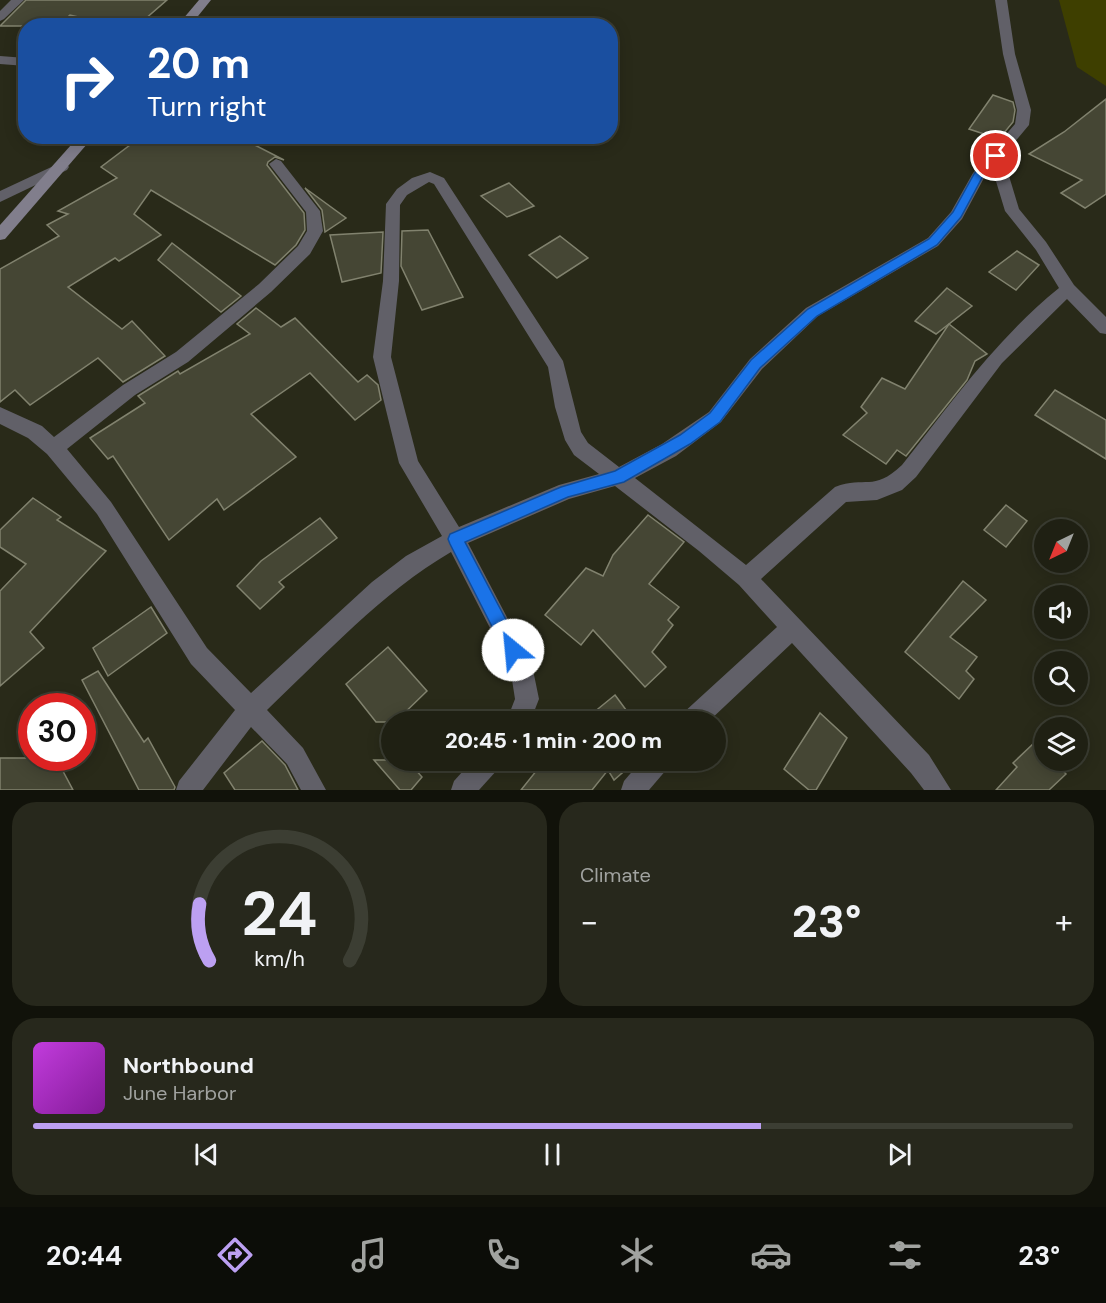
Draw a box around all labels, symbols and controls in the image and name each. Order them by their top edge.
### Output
text: 20 m [147,36,250,91]
icon: right [48,42,126,120]
text: Turn right [147,89,267,124]
pin [970,130,1021,181]
icon: arrive [979,139,1012,172]
north arrow [1034,519,1088,573]
map controls [1034,519,1088,771]
button: sound [1034,585,1088,639]
position arrow [481,618,545,682]
button: search [1034,651,1088,705]
speed limit sign: 30 [18,693,96,771]
button: layers [1034,717,1088,771]
text: 20:45 · 1 min · 200 m [445,726,662,755]
text: Climate [580,862,651,888]
text: 24 [241,873,318,954]
text: 23° [792,892,861,951]
text: − [580,900,598,943]
text: + [1055,900,1073,943]
text: km/h [254,945,305,973]
text: Northbound [123,1051,254,1080]
text: June Harbor [123,1080,236,1106]
icon: previous [190,1138,223,1171]
icon: pause [536,1138,569,1171]
icon: next [883,1138,916,1171]
icon: directions [214,1234,256,1276]
icon: music [348,1234,390,1276]
icon: phone [482,1234,524,1276]
icon: climate [616,1234,658,1276]
icon: car [750,1234,792,1276]
icon: filters [884,1234,926,1276]
text: 20:44 [46,1238,122,1273]
text: 23° [1018,1238,1060,1273]

